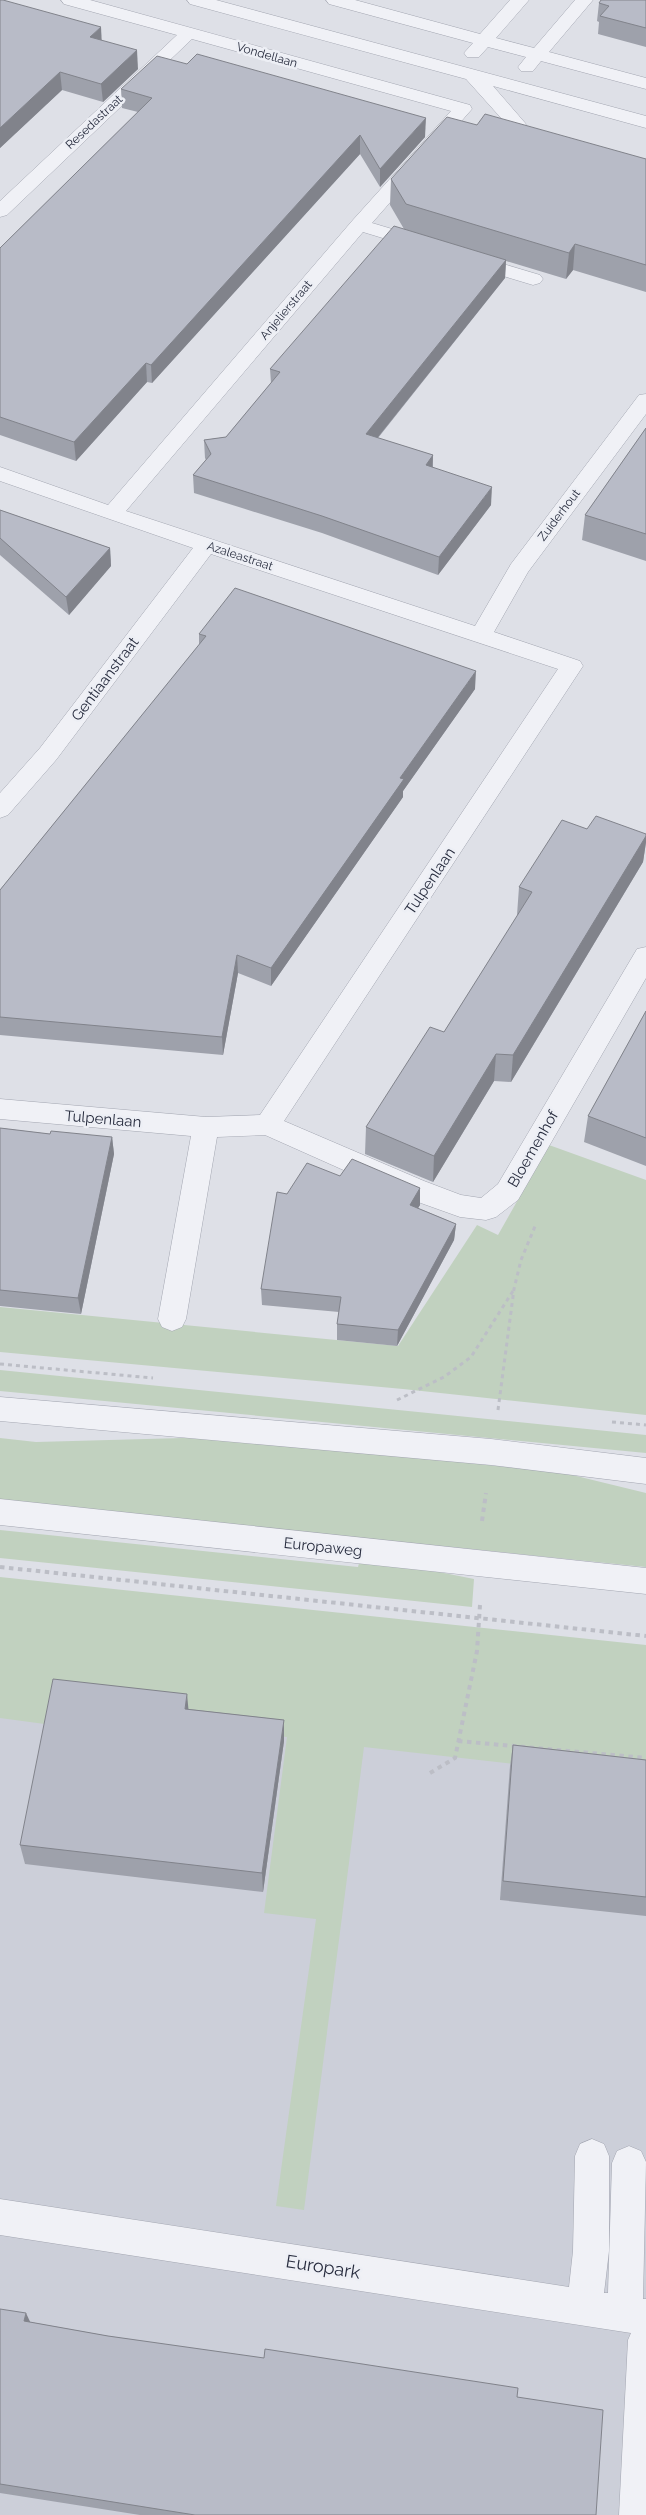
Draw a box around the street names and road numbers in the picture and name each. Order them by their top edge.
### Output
street label: Vondellaan [235,40,299,70]
street label: Resedastraat [63,92,125,152]
street label: Anjelierstraat [257,278,315,342]
street label: Zuiderhout [535,486,583,544]
street label: Azaleastraat [205,539,275,573]
street label: Gentiaanstraat [68,633,142,725]
street label: Tulpenlaan [401,844,459,918]
street label: Tulpenlaan [64,1107,142,1131]
street label: Bloemenhof [504,1107,563,1191]
street label: Europaweg [283,1534,363,1560]
street label: Europark [284,2250,362,2283]

